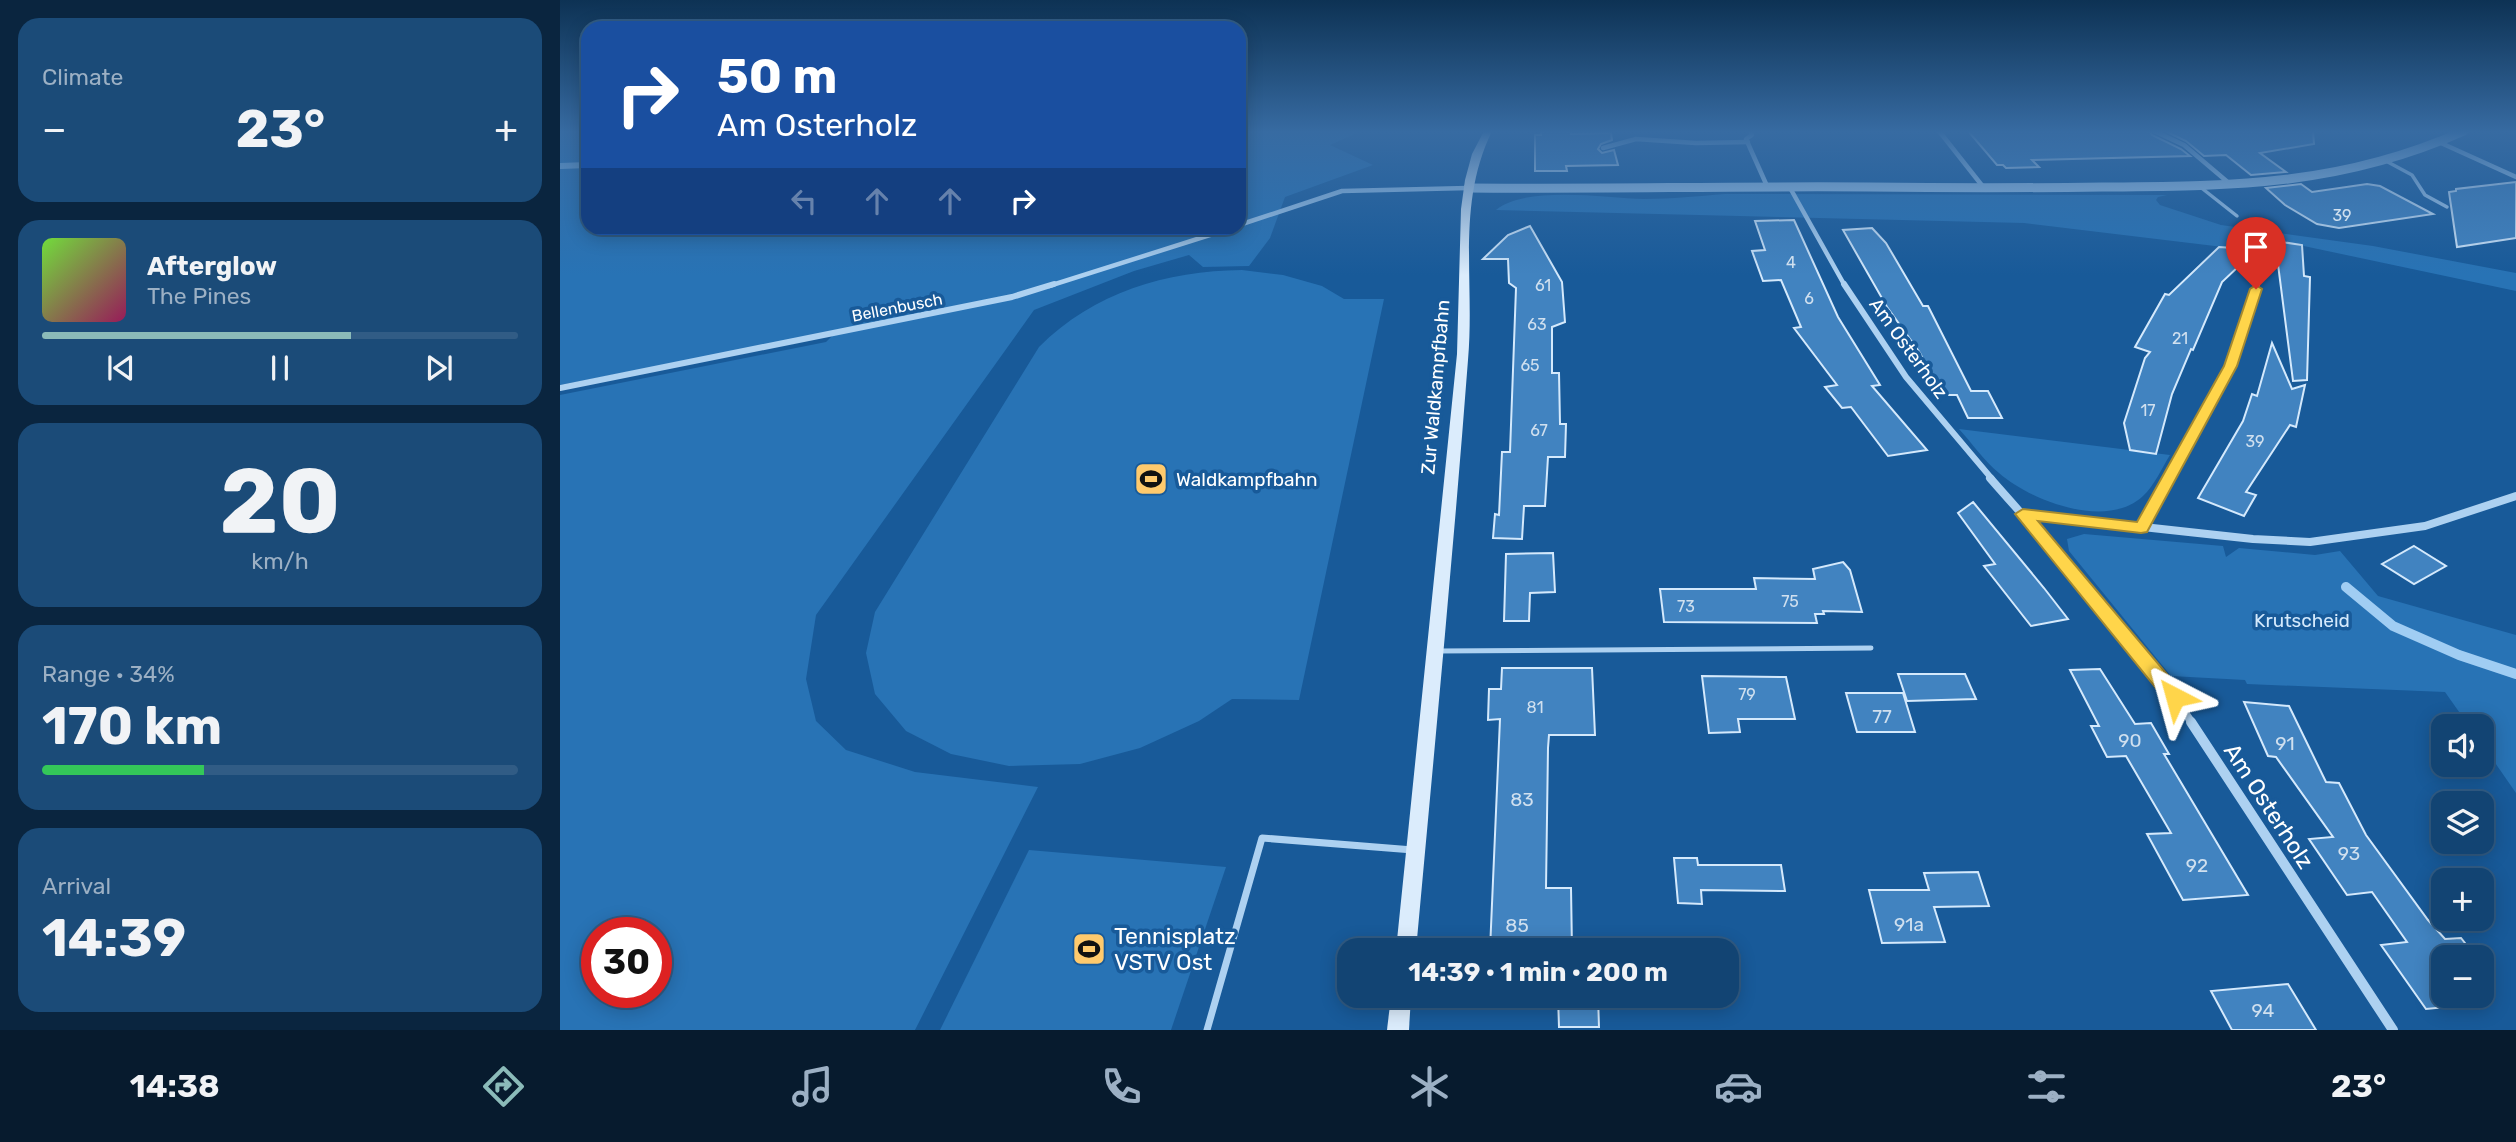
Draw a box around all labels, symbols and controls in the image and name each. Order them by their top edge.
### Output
text: 50 m [717,47,837,105]
icon: right [602,49,693,140]
text: Climate [42,63,123,91]
text: 23° [236,98,325,160]
text: − [42,106,67,152]
text: + [494,106,518,152]
text: Am Osterholz [717,106,917,144]
icon: left [785,182,823,220]
icon: ahead [858,182,896,220]
icon: ahead [931,182,969,220]
icon: right [1004,182,1042,220]
house number: 39 [2332,206,2352,225]
pin [2226,217,2286,289]
icon: arrive [2237,228,2275,266]
text: Afterglow [147,251,277,282]
house number: 4 [1786,253,1796,272]
house number: 61 [1535,276,1551,295]
text: The Pines [147,282,251,310]
street label: Bellenbusch [850,289,944,326]
house number: 6 [1804,289,1814,308]
street label: Am Osterholz [1864,293,1953,403]
street label: Zur Waldkampfbahn [1416,299,1455,475]
house number: 63 [1527,315,1547,334]
house number: 21 [2172,329,2188,348]
icon: previous [102,349,140,387]
icon: pause [261,349,299,387]
icon: next [420,349,458,387]
house number: 65 [1520,356,1540,375]
house number: 17 [2140,401,2156,420]
house number: 67 [1530,421,1548,440]
house number: 39 [2245,432,2265,451]
text: 20 [219,447,341,555]
sports icon: Waldkampfbahn [1132,460,1170,498]
place label: Waldkampfbahn [1176,468,1318,491]
text: km/h [251,547,309,575]
house number: 75 [1781,592,1799,611]
house number: 73 [1677,597,1695,616]
park label: Krutscheid [2254,609,2350,632]
text: Range · 34% [42,660,175,688]
position arrow [2138,660,2212,734]
house number: 79 [1738,685,1756,704]
text: 170 km [42,695,222,757]
house number: 81 [1526,698,1544,717]
house number: 77 [1872,705,1892,728]
map controls [2431,714,2494,1008]
button: sound [2431,714,2494,777]
house number: 90 [2118,729,2142,752]
house number: 91 [2275,732,2295,755]
street label: Am Osterholz [2218,738,2320,874]
house number: 83 [1510,788,1534,811]
button: layers [2431,791,2494,854]
house number: 93 [2338,842,2360,865]
house number: 92 [2186,854,2208,877]
button: + [2431,868,2494,931]
text: Arrival [42,872,111,900]
text: 14:39 [42,907,186,969]
house number: 91a [1894,913,1924,936]
house number: 85 [1505,914,1529,937]
speed limit sign: 30 [581,917,672,1008]
place label: Tennisplatz VSTV Ost [1114,922,1236,976]
sports icon: Tennisplatz VSTV Ost [1070,930,1108,968]
button: − [2431,945,2494,1008]
text: 14:39 · 1 min · 200 m [1408,957,1668,988]
house number: 94 [2252,999,2275,1022]
icon: directions [479,1062,528,1111]
icon: music [788,1062,837,1111]
icon: phone [1097,1062,1146,1111]
icon: climate [1405,1062,1454,1111]
icon: car [1714,1062,1763,1111]
icon: filters [2022,1062,2071,1111]
text: 14:38 [130,1067,220,1105]
text: 23° [2331,1067,2386,1105]

